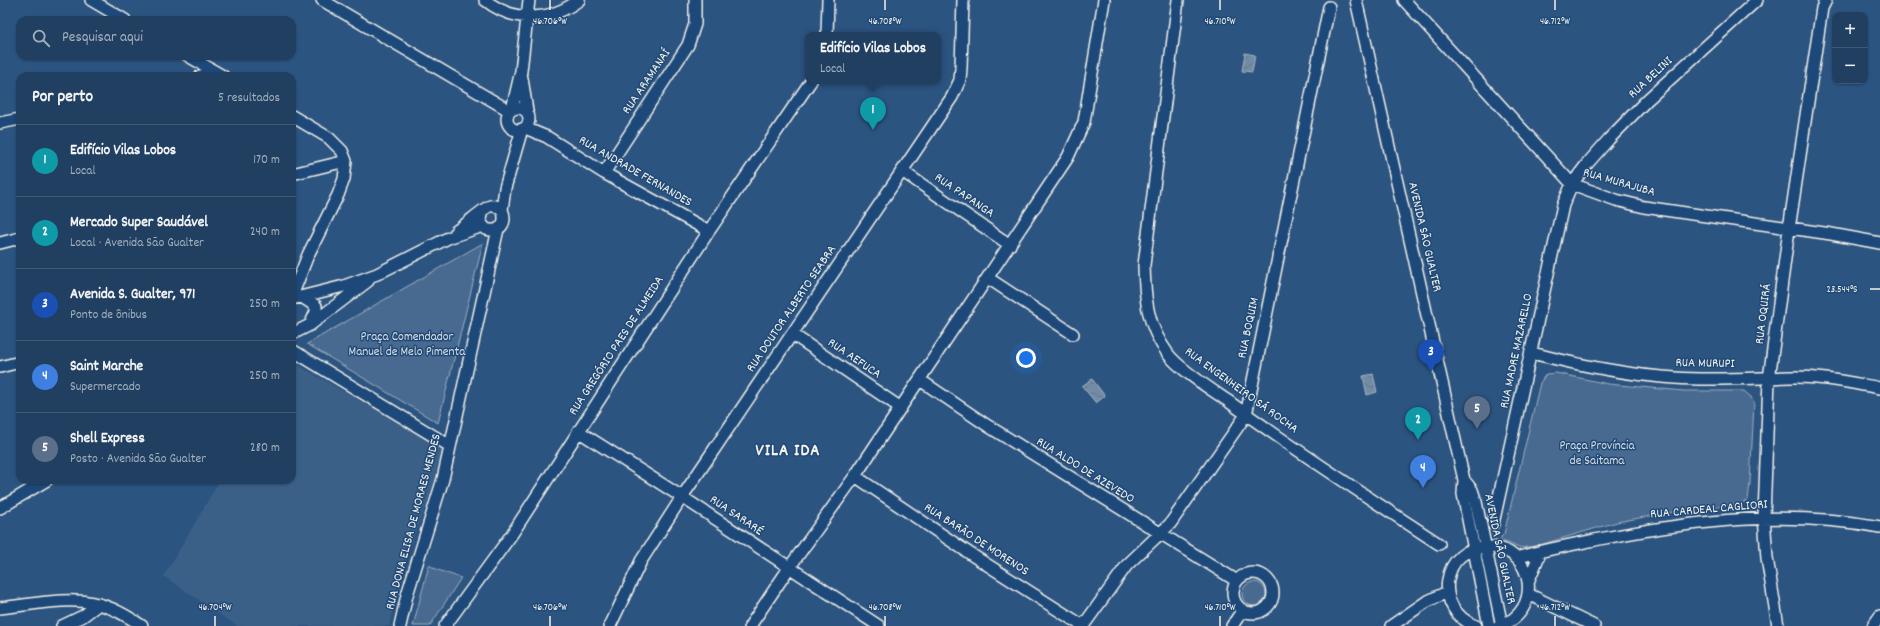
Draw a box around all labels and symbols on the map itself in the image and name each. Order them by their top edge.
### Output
text: 46.706°W [533,15,567,29]
text: 46.708°W [869,15,902,29]
text: 46.710°W [1204,15,1236,29]
text: 46.712°W [1540,15,1570,29]
street label: RUA ARAMANAÍ [618,45,676,118]
street label: RUA BELINI [1625,52,1677,104]
pin: 1 [860,97,886,130]
street label: RUA ANDRADE FERNANDES [575,132,696,212]
street label: RUA MURAJUBA [1581,164,1657,202]
street label: RUA PAPANGA [930,169,998,223]
street label: AVENIDA SÃO GUALTER [1402,180,1446,294]
street label: RUA DOUTOR ALBERTO SEABRA [742,242,842,376]
street label: RUA GREGÓRIO PAES DE ALMEIDA [565,273,669,419]
street label: RUA OQUIRÁ [1751,282,1777,345]
text: 23.544°S [1826,283,1858,297]
street label: RUA MADRE MAZARELLO [1496,292,1538,410]
street label: RUA BOQUIM [1233,296,1265,360]
park label: Praça Comendador Manuel de Melo Pimenta [349,328,466,362]
street label: RUA AEFUCA [823,334,885,384]
pin: 3 [1418,339,1444,372]
street label: RUA ENGENHEIRO SÁ ROCHA [1180,343,1302,439]
your location [1016,348,1036,368]
street label: RUA MURUPI [1675,354,1735,374]
pin: 5 [1464,396,1490,429]
pin: 2 [1405,407,1431,440]
street label: RUA DONA ELISA DE MORAES MENDES [381,432,447,612]
street label: RUA ALDO DE AZEVEDO [1032,433,1138,509]
park label: Praça Província de Saitama [1559,437,1635,471]
district label: VILA IDA [756,440,820,464]
pin: 4 [1410,455,1436,488]
street label: RUA SARARÉ [705,491,767,541]
street label: AVENIDA SÃO GUALTER [1478,492,1520,606]
street label: RUA CARDEAL CAGLIORI [1650,495,1768,525]
street label: RUA BARÃO DE MORENOS [920,499,1033,581]
text: 46.704°W [198,601,232,615]
text: 46.706°W [533,601,567,615]
text: 46.708°W [869,601,902,615]
text: 46.710°W [1204,601,1236,615]
text: 46.712°W [1540,601,1570,615]

